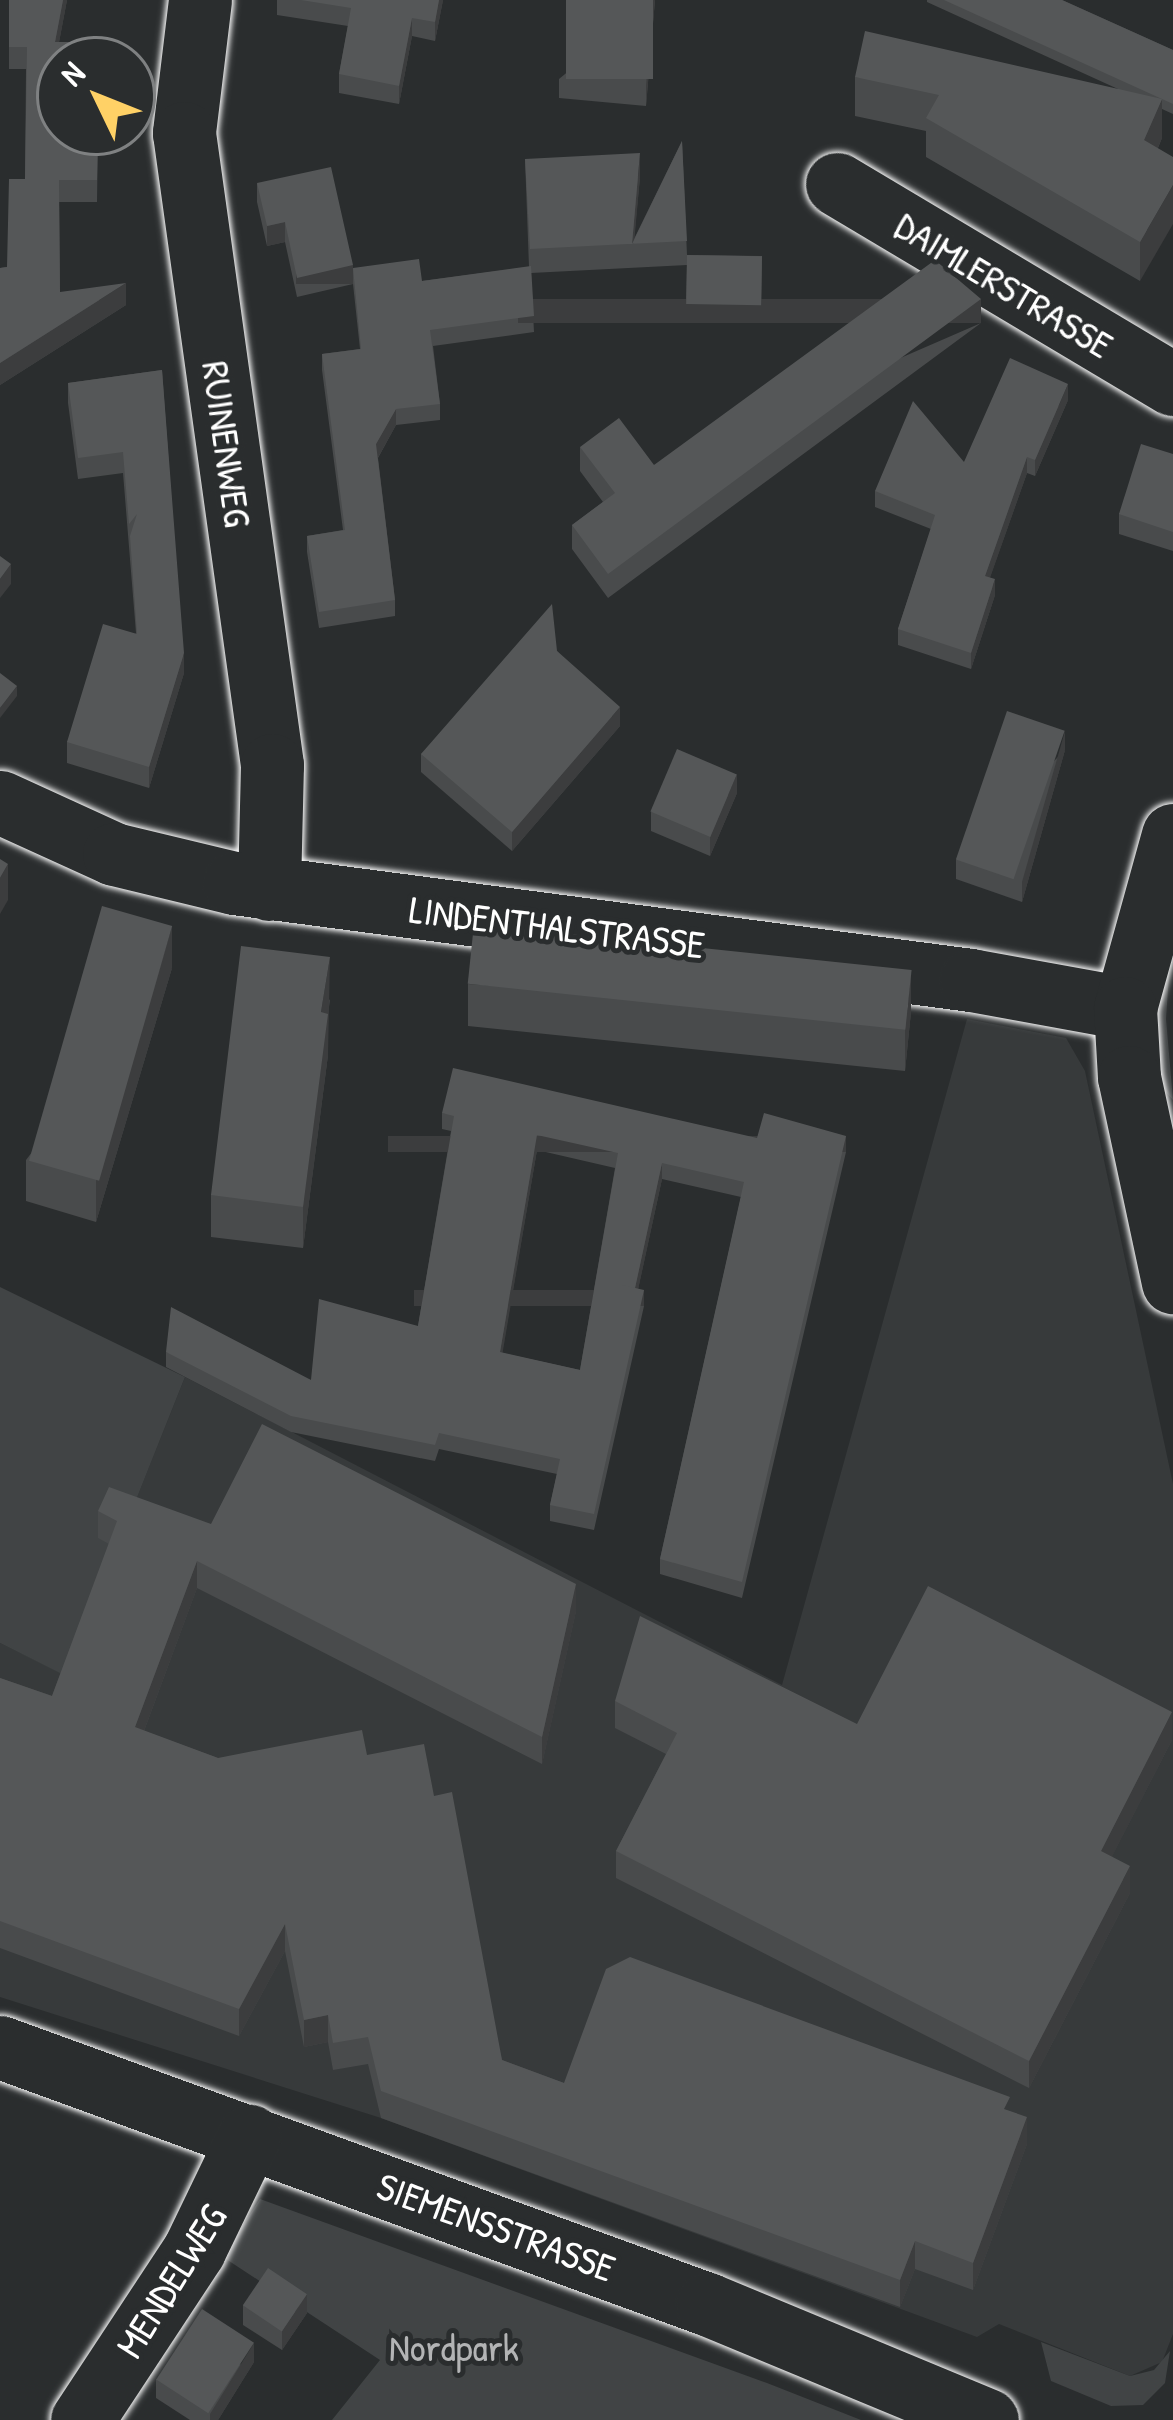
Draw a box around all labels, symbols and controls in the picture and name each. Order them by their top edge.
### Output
north arrow [36,36,156,156]
text: N [50,52,94,95]
street label: DAIMLERSTRASSE [887,202,1121,368]
street label: RUINENWEG [192,358,262,530]
street label: LINDENTHALSTRASSE [407,886,707,968]
street label: SIEMENSSTRASSE [371,2162,621,2292]
street label: MENDELWEG [106,2196,236,2366]
park label: Nordpark [389,2324,519,2370]

